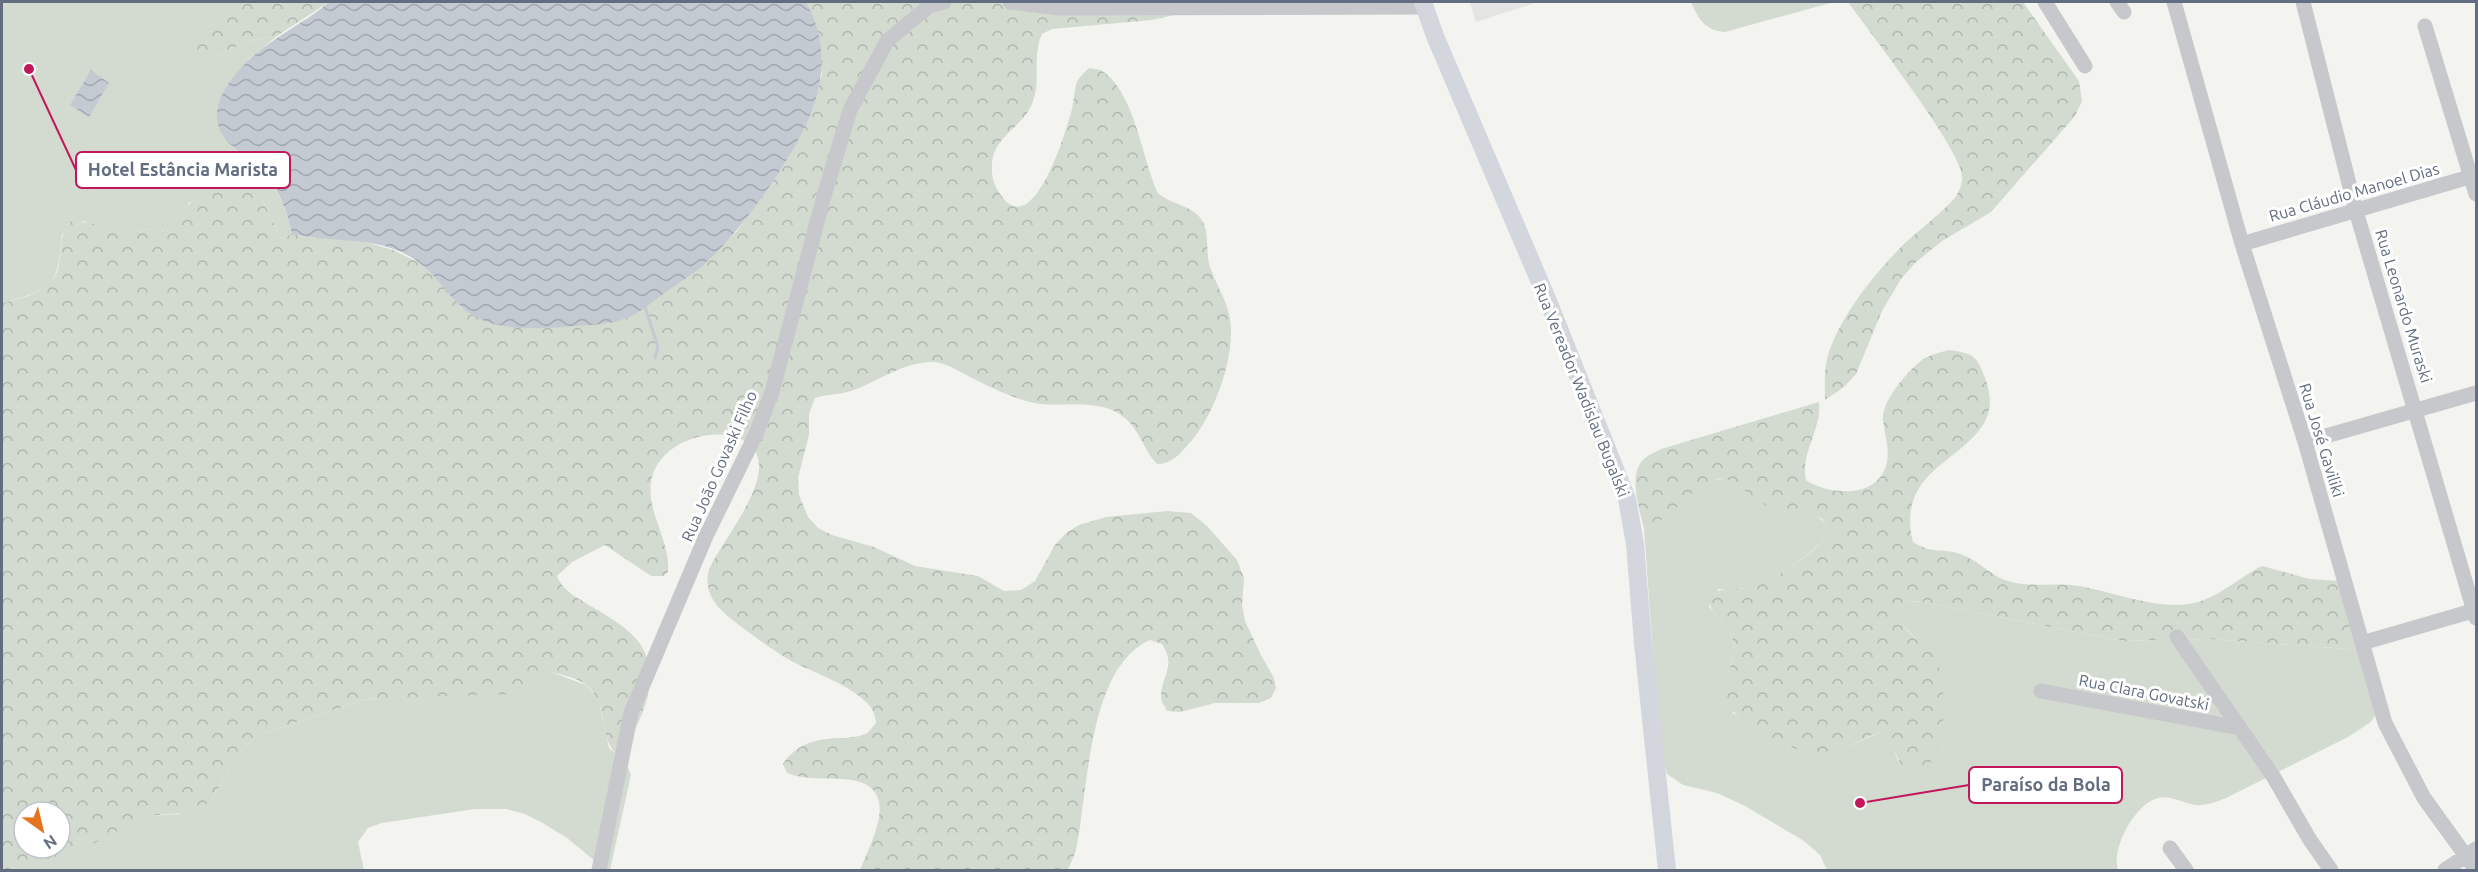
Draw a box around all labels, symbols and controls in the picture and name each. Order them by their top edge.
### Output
callout: Hotel Estância Marista [76,152,290,188]
text: Hotel Estância Marista [88,159,278,179]
street label: Rua Cláudio Manoel Dias [2267,159,2441,225]
street label: Rua Leonardo Muraski [2372,227,2436,385]
street label: Rua Vereador Wadislau Bugalski [1531,280,1633,500]
street label: Rua José Gaviliki [2296,381,2348,499]
street label: Rua João Govaski Filho [678,388,760,544]
street label: Rua Clara Govatski [2077,671,2211,713]
callout: Paraíso da Bola [1969,767,2122,803]
text: Paraíso da Bola [1981,774,2111,794]
north arrow [12,800,72,860]
text: N [40,832,60,853]

